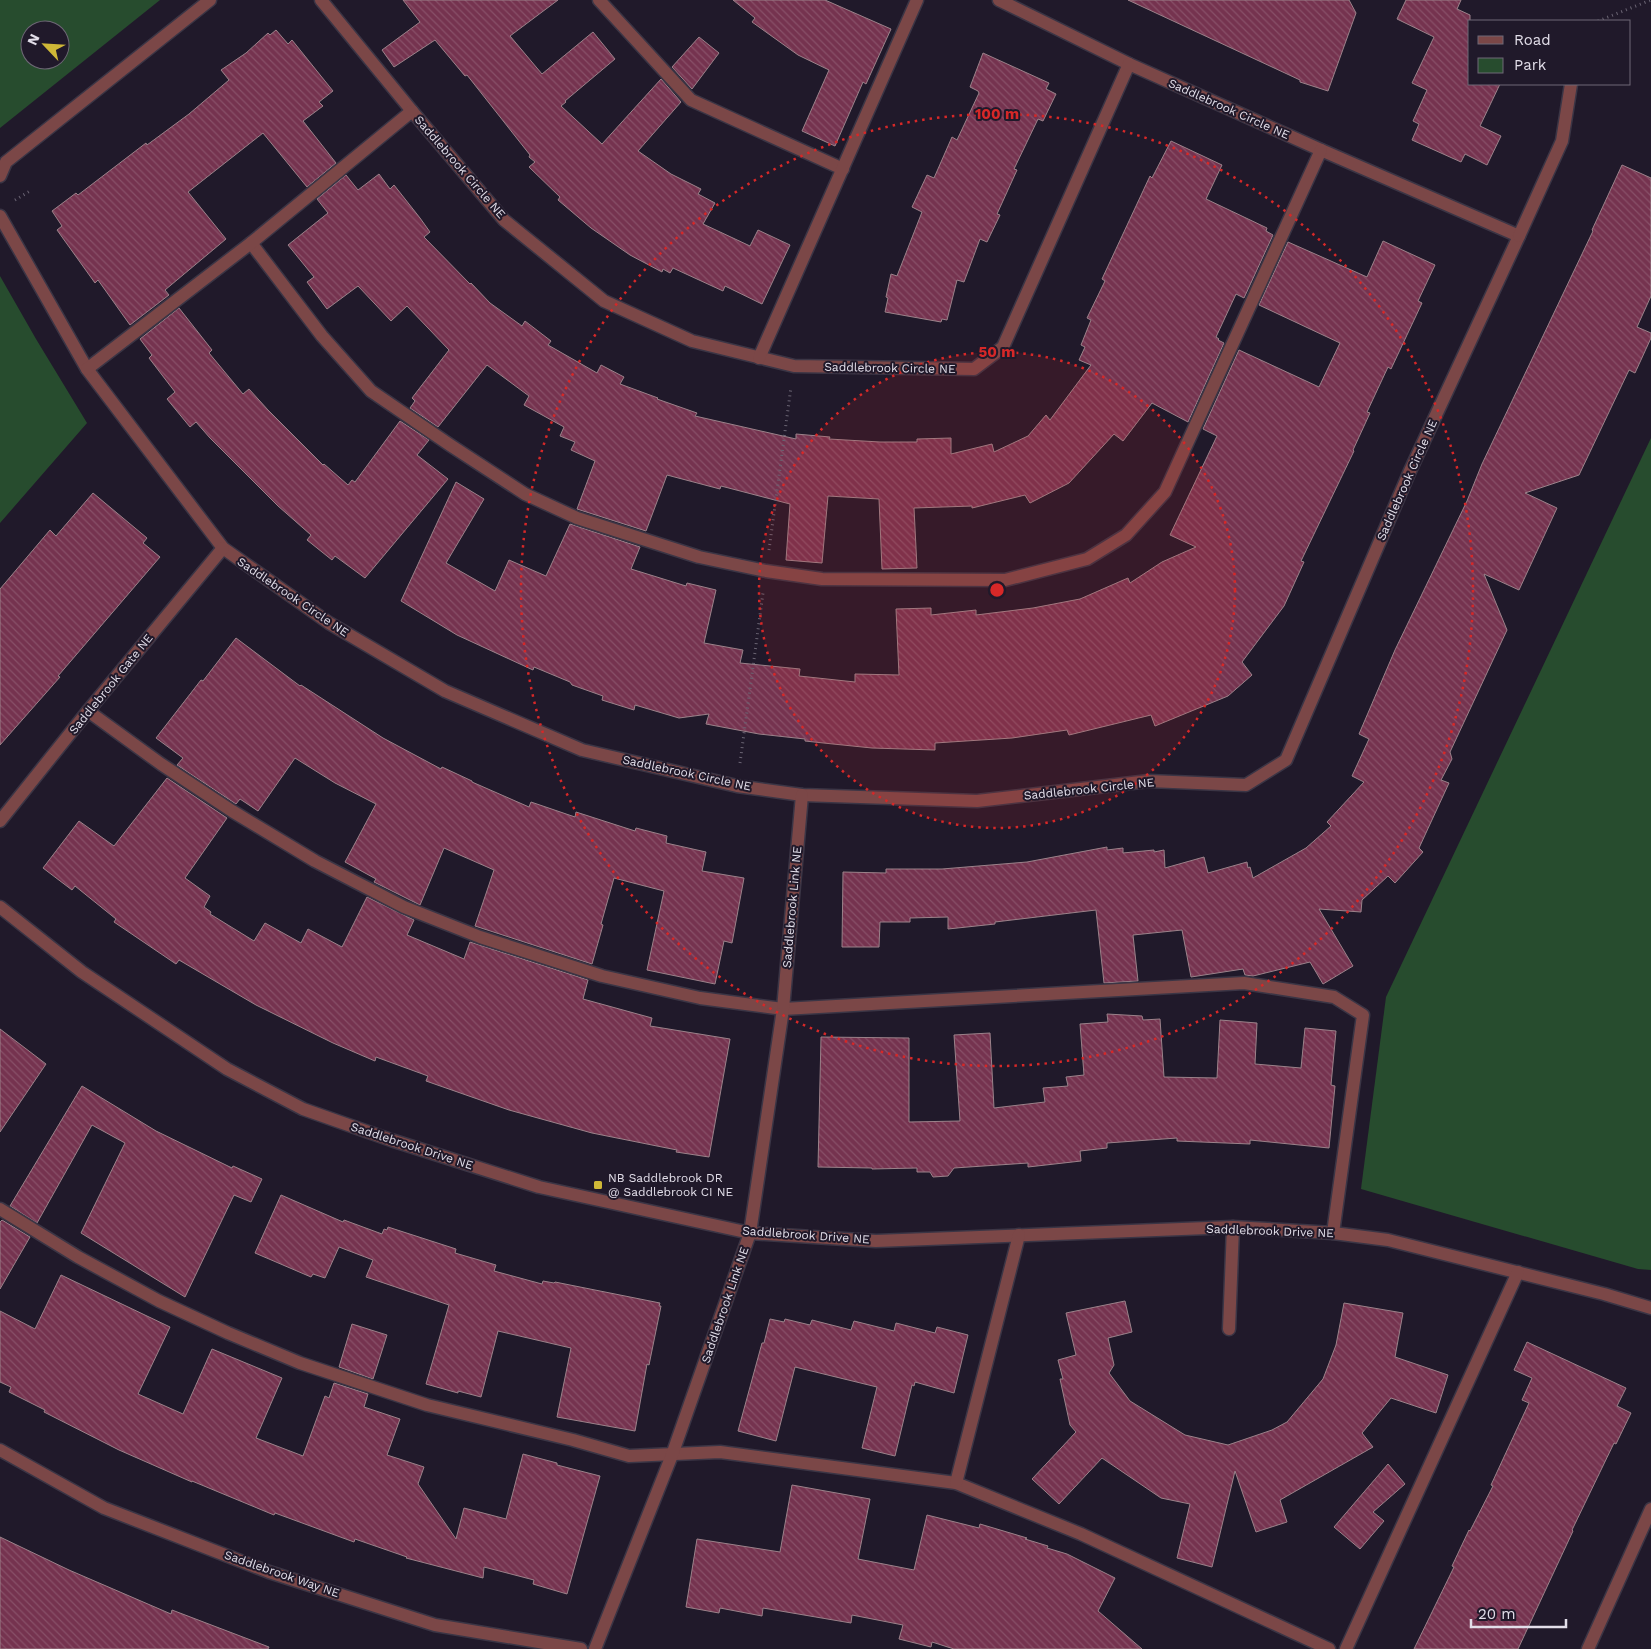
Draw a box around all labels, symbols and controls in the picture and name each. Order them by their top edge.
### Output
north arrow [20,20,70,70]
legend [1468,20,1631,85]
text: N [24,31,43,48]
text: Road [1514,31,1551,49]
text: Park [1514,56,1547,74]
street label: Saddlebrook Circle NE [1166,76,1292,142]
text: 100 m [975,105,1019,123]
street label: Saddlebrook Circle NE [412,113,509,221]
text: 50 m [979,343,1015,361]
street label: Saddlebrook Circle NE [824,360,956,376]
street label: Saddlebrook Circle NE [1374,417,1440,543]
street label: Saddlebrook Circle NE [235,554,352,640]
centre of rings [988,581,1006,599]
street label: Saddlebrook Gate NE [66,631,156,737]
street label: Saddlebrook Circle NE [621,753,753,794]
street label: Saddlebrook Circle NE [1023,775,1155,803]
street label: Saddlebrook Link NE [780,845,804,968]
street label: Saddlebrook Drive NE [349,1120,475,1172]
place label: NB Saddlebrook DR @ Saddlebrook CI NE [608,1171,734,1199]
marker: NB Saddlebrook DR @ Saddlebrook CI NE [592,1179,604,1191]
street label: Saddlebrook Drive NE [1206,1222,1334,1240]
street label: Saddlebrook Drive NE [742,1224,871,1246]
street label: Saddlebrook Link NE [698,1245,752,1365]
street label: Saddlebrook Way NE [223,1548,342,1600]
scale bar [1471,1596,1566,1628]
text: 20 m [1478,1605,1516,1623]

